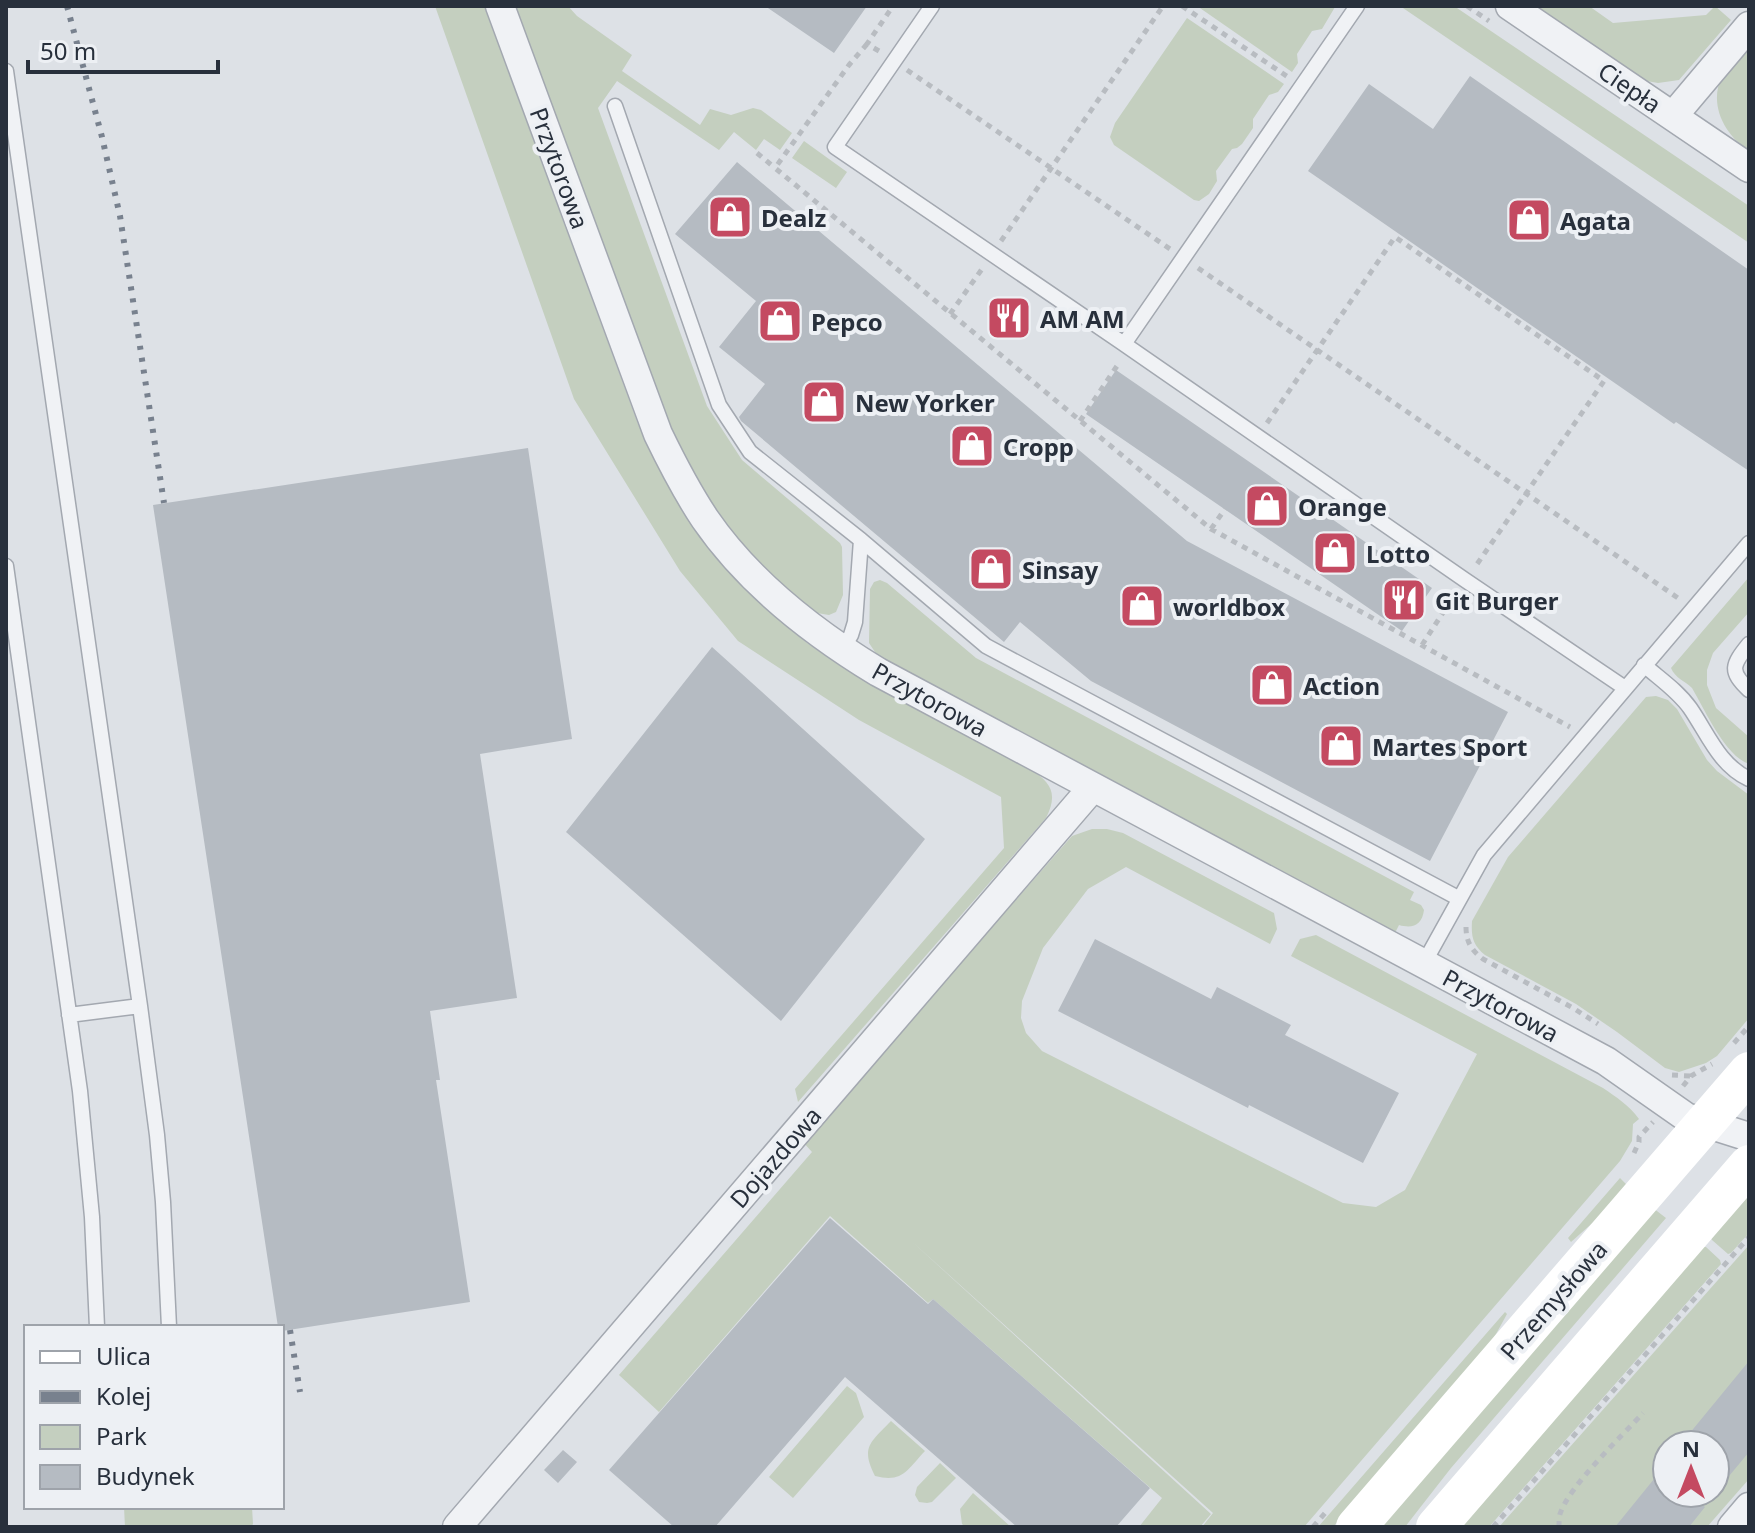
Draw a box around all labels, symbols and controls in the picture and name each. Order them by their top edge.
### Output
scale bar [28,24,218,74]
text: 50 m [40,34,96,67]
street label: Ciepła [1592,54,1668,120]
street label: Przytorowa [523,103,597,233]
shop icon: Dealz [706,193,754,241]
shop icon: Agata [1505,196,1553,244]
place label: Dealz [761,201,826,234]
place label: Agata [1560,204,1631,237]
restaurant icon: AM AM [985,294,1033,342]
shop icon: Pepco [756,297,804,345]
place label: AM AM [1040,302,1125,335]
place label: Pepco [811,305,883,338]
shop icon: New Yorker [800,378,848,426]
place label: New Yorker [855,386,995,419]
shop icon: Cropp [948,422,996,470]
place label: Cropp [1003,430,1074,463]
shop icon: Orange [1243,482,1291,530]
place label: Orange [1298,490,1387,523]
shop icon: Lotto [1311,529,1359,577]
place label: Lotto [1366,537,1430,570]
shop icon: Sinsay [967,545,1015,593]
place label: Sinsay [1022,553,1098,586]
restaurant icon: Git Burger [1380,576,1428,624]
shop icon: worldbox [1118,582,1166,630]
place label: Git Burger [1435,584,1559,617]
place label: worldbox [1173,590,1285,623]
street label: Przytorowa [866,654,994,744]
shop icon: Action [1248,661,1296,709]
place label: Action [1303,669,1380,702]
shop icon: Martes Sport [1317,722,1365,770]
place label: Martes Sport [1372,730,1527,763]
street label: Przytorowa [1437,961,1565,1049]
street label: Dojazdowa [722,1099,828,1215]
street label: Przemysłowa [1492,1233,1614,1367]
legend [24,1325,284,1509]
text: Ulica [96,1339,151,1372]
text: Kolej [96,1379,151,1412]
text: Park [96,1419,147,1452]
north arrow [1651,1429,1731,1509]
text: N [1682,1433,1700,1463]
text: Budynek [96,1459,195,1492]

